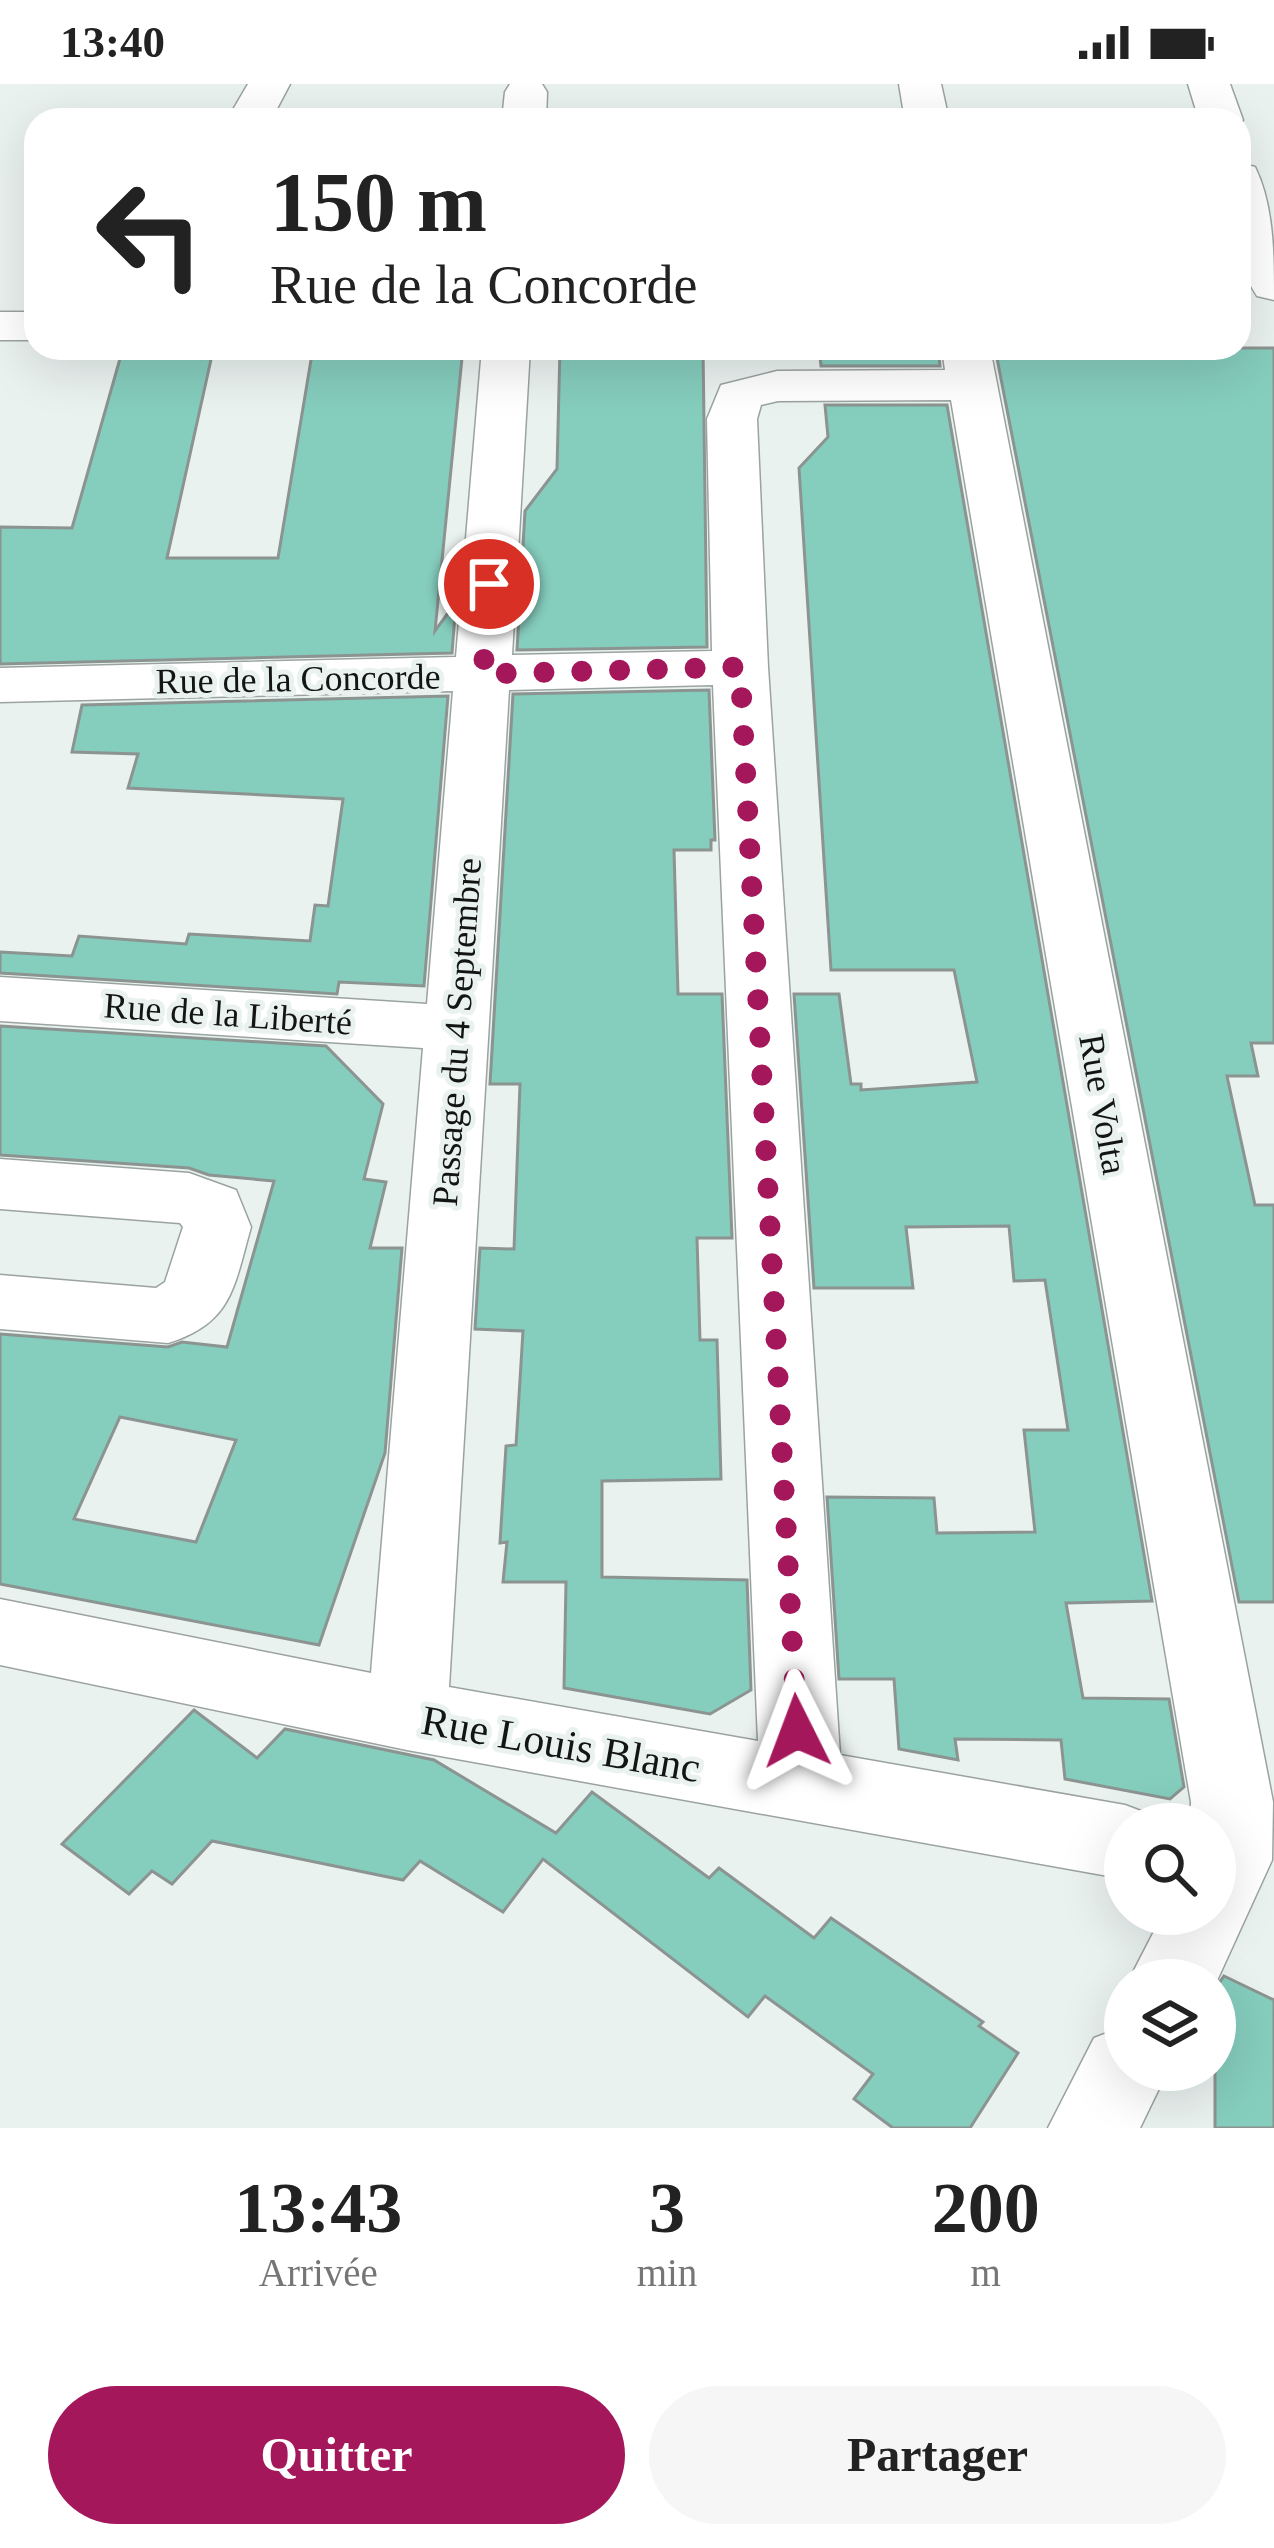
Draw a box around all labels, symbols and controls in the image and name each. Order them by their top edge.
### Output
text: 13:40 [60,17,165,67]
icon: left [72,156,228,312]
text: 150 m [270,156,487,249]
text: Rue de la Concorde [270,255,697,315]
pin [438,533,540,635]
icon: arrive [456,551,522,617]
street label: Rue de la Concorde [155,657,441,701]
street label: Passage du 4 Septembre [425,857,489,1208]
street label: Rue de la Liberté [102,985,353,1043]
street label: Rue Volta [1071,1031,1135,1177]
position arrow [734,1668,860,1794]
street label: Rue Louis Blanc [418,1697,704,1791]
map controls [1104,1803,1236,2091]
button: search [1104,1803,1236,1935]
button: layers [1104,1959,1236,2091]
text: 13:43 [234,2168,402,2248]
text: 3 [649,2168,685,2248]
text: 200 [932,2168,1040,2248]
text: Arrivée [259,2251,378,2294]
text: min [637,2251,697,2294]
text: m [970,2251,1001,2294]
button: Quitter [48,2386,625,2524]
button: Partager [649,2386,1226,2524]

